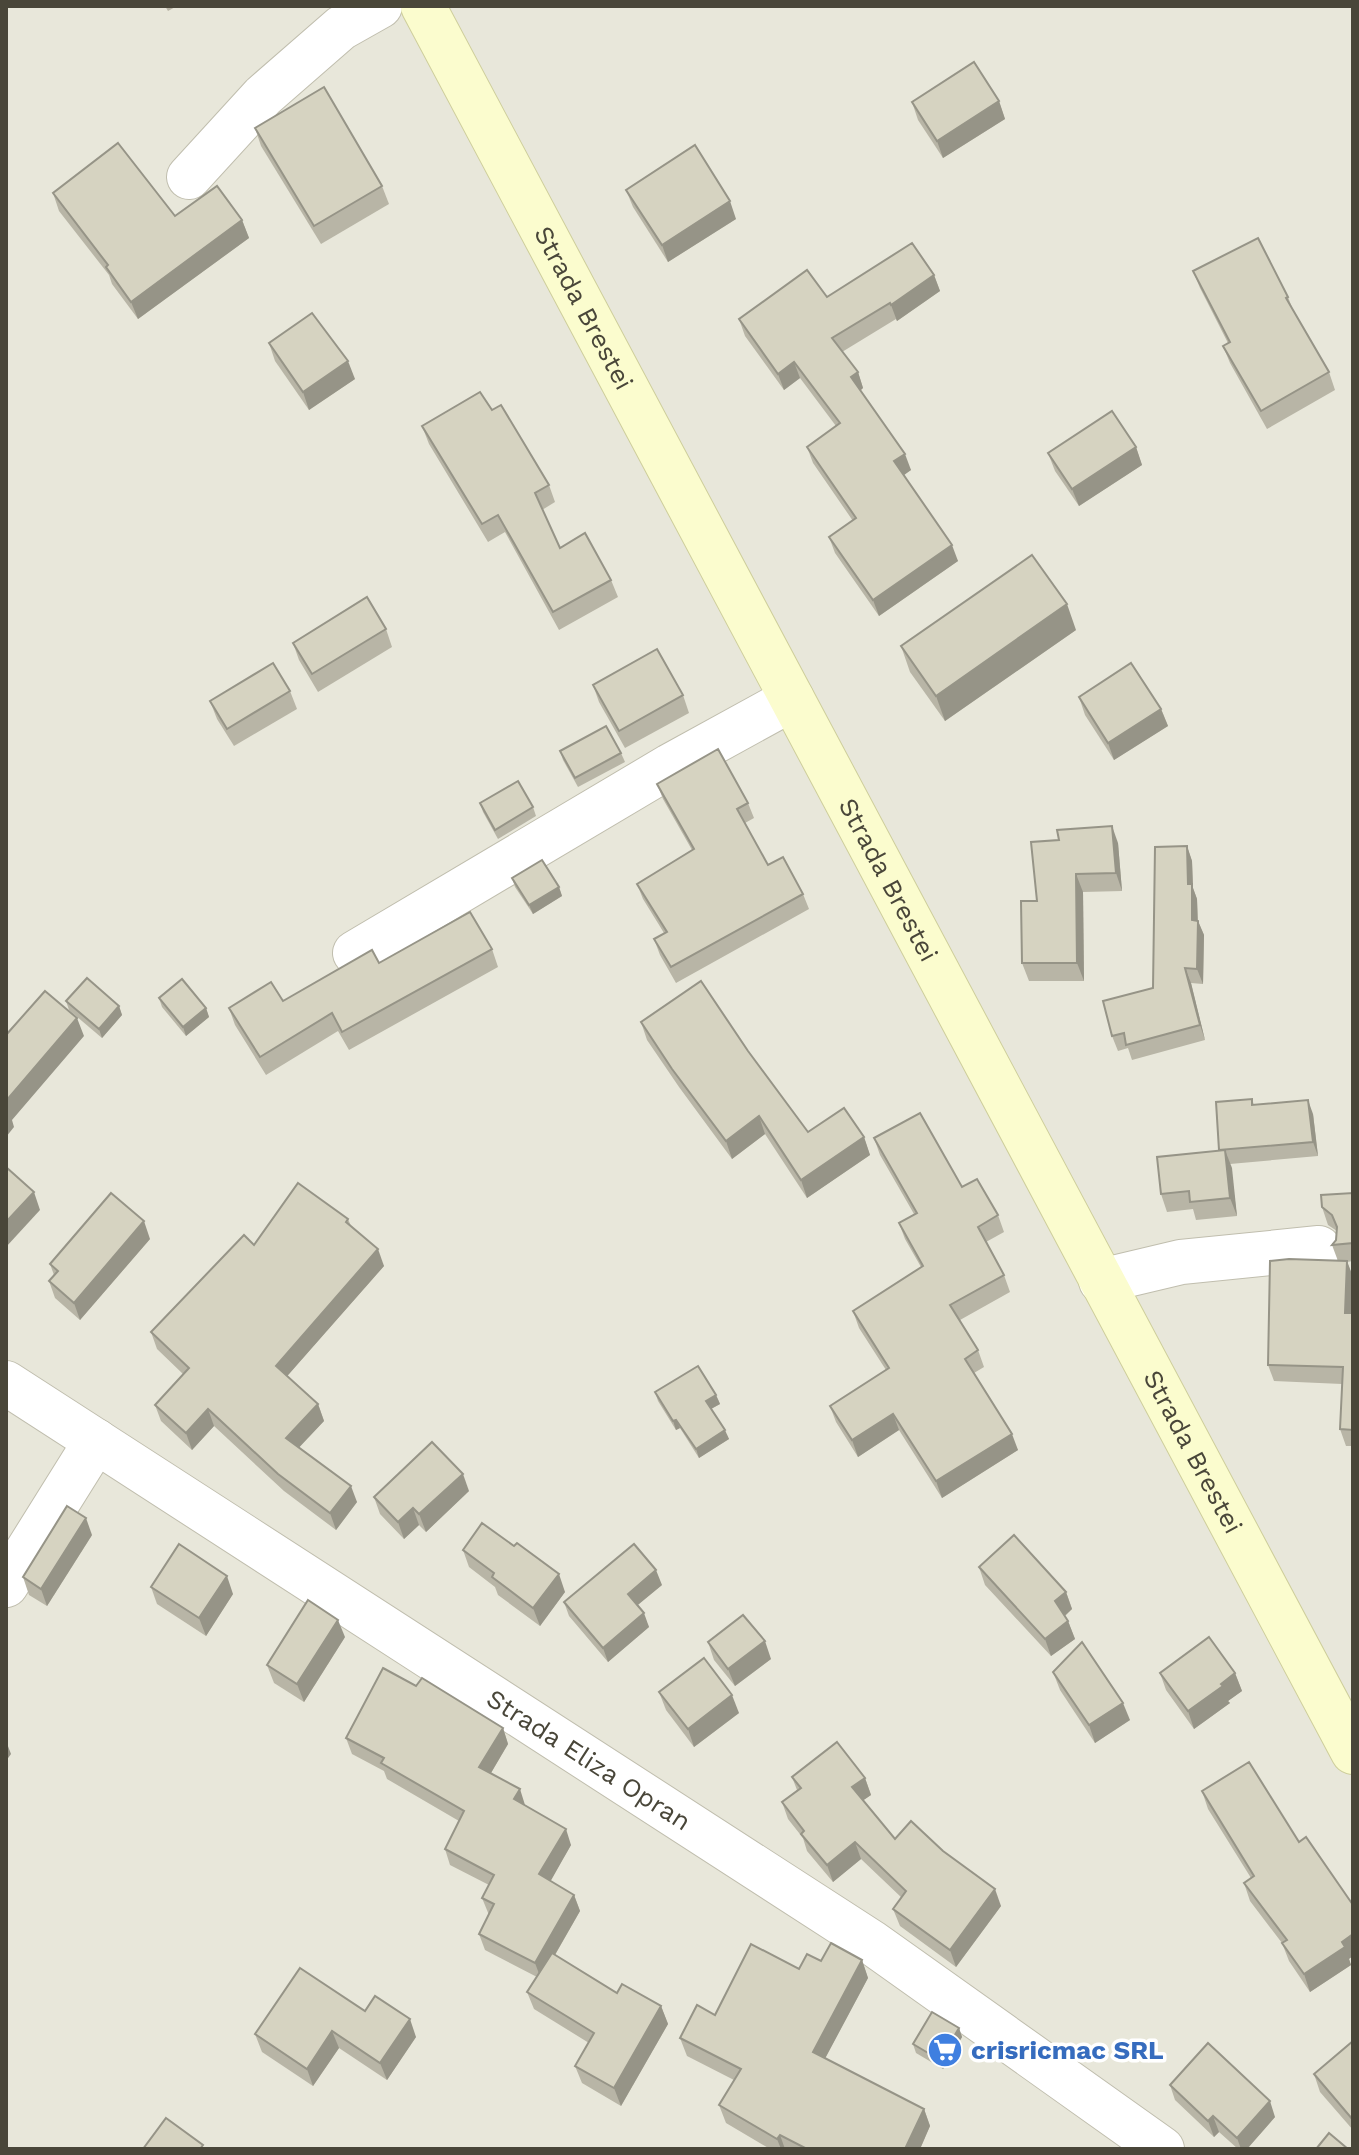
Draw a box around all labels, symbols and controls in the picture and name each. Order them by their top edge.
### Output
street label: Strada Brestei [528,221,639,395]
street label: Strada Brestei [833,793,944,967]
street label: Strada Brestei [1137,1365,1249,1538]
street label: Strada Eliza Opran [481,1683,697,1837]
supermarket icon: crisricmac SRL [926,2031,964,2069]
place label: crisricmac SRL [971,2035,1164,2065]

